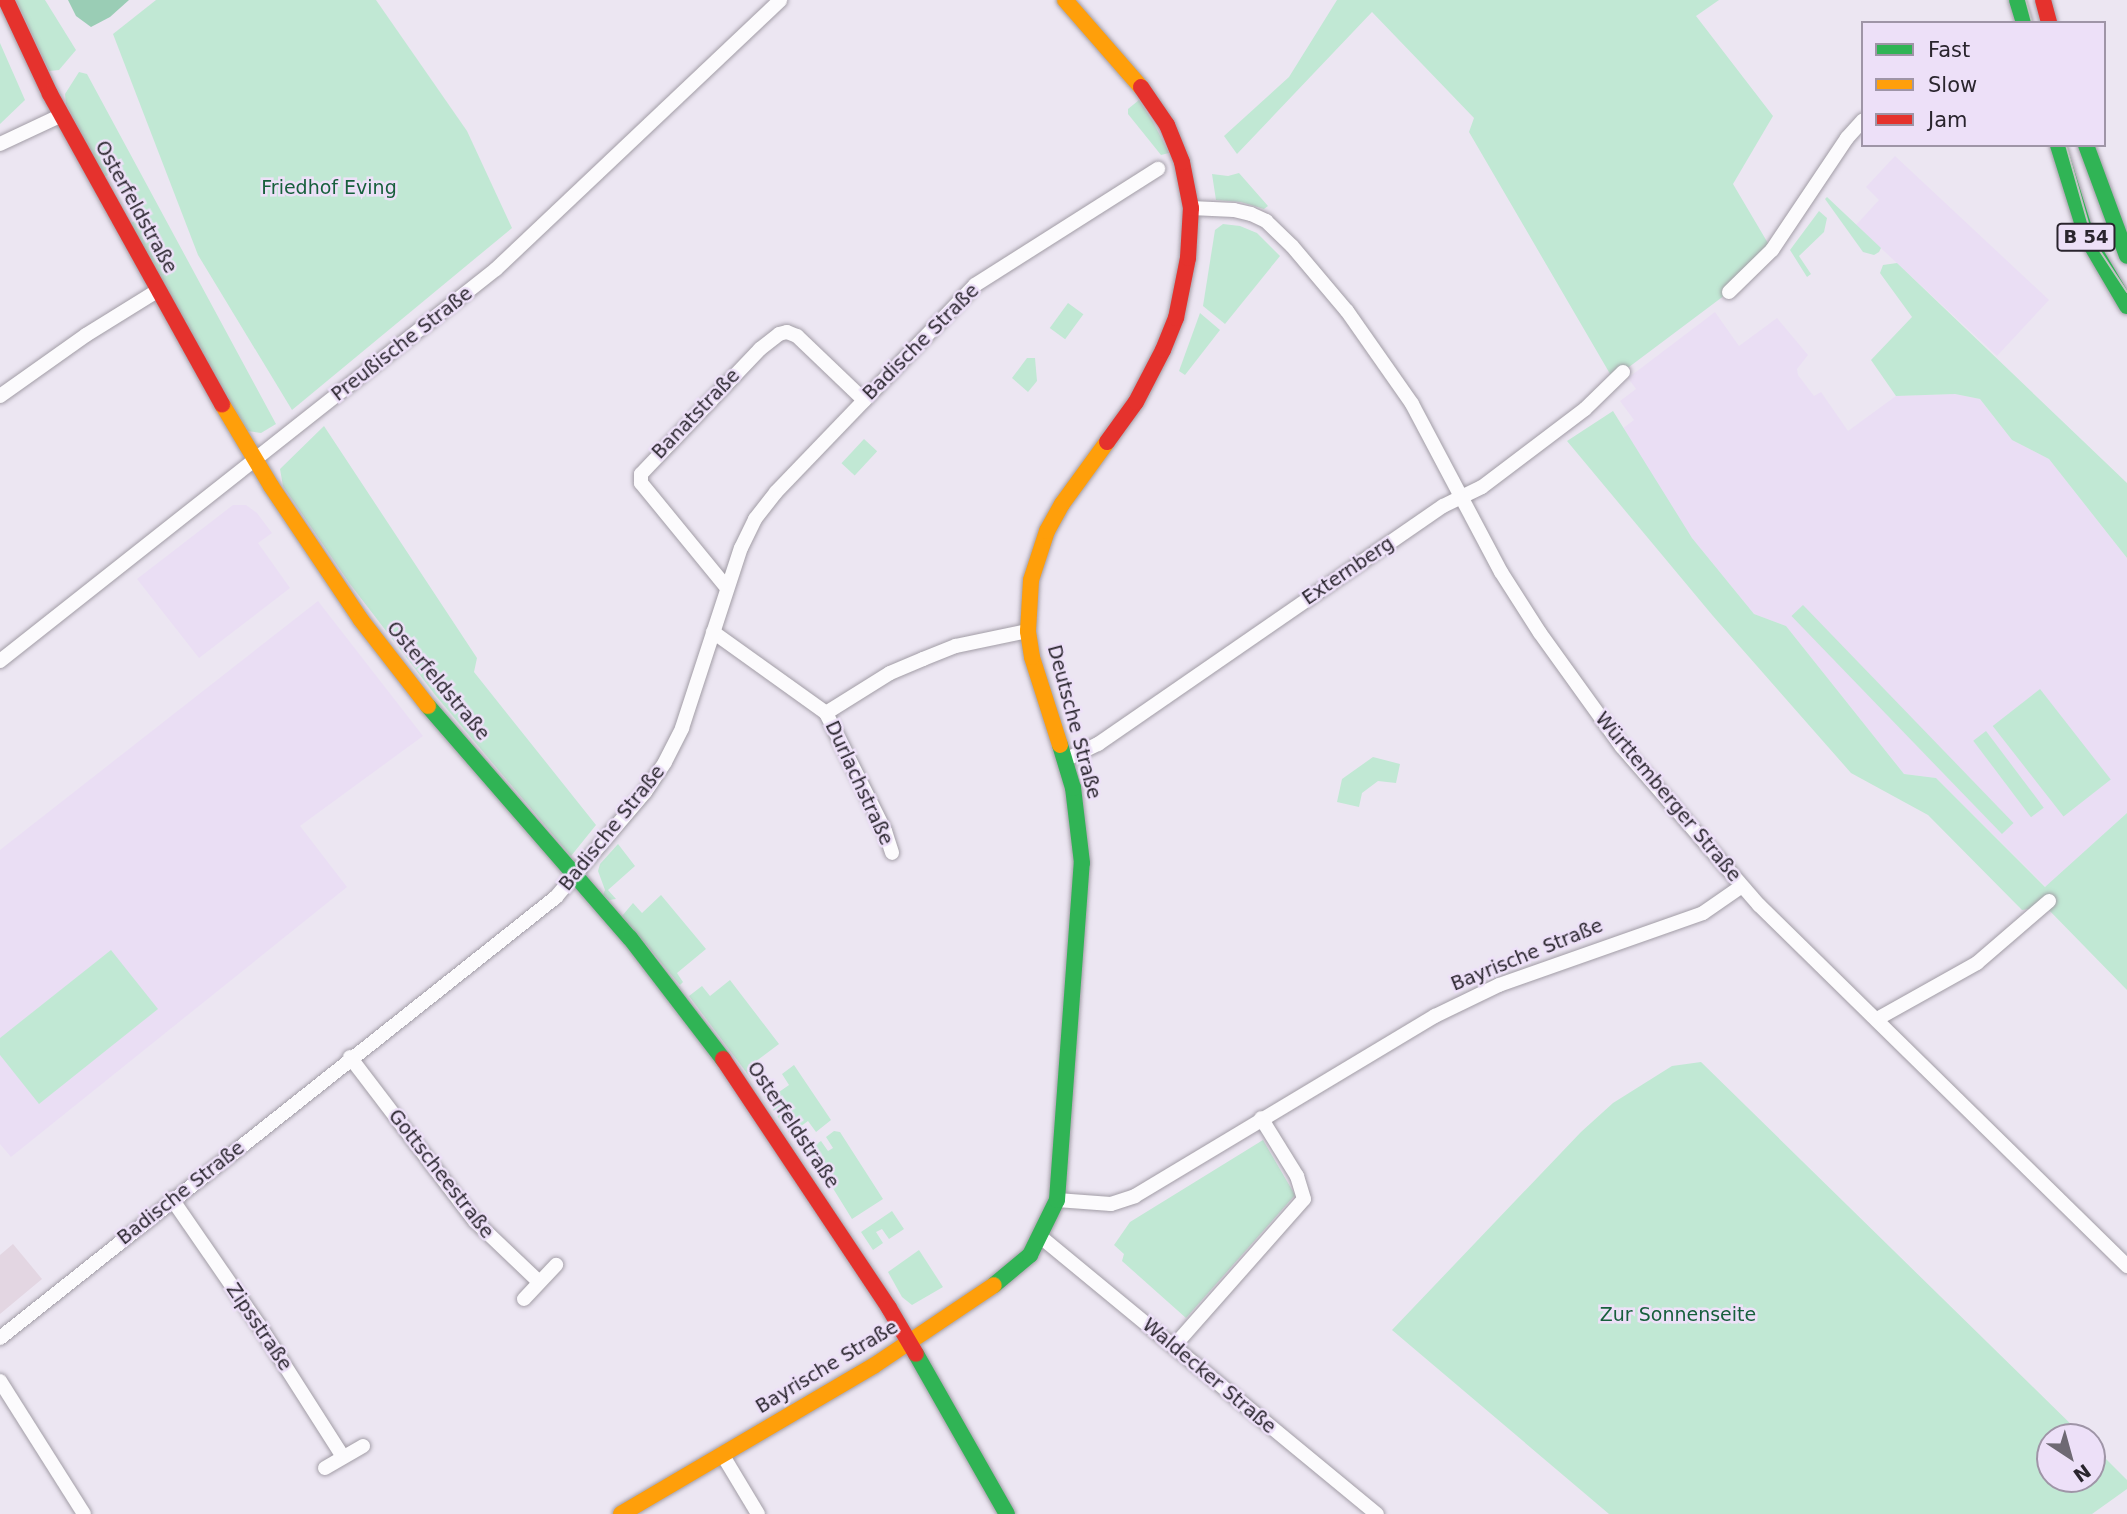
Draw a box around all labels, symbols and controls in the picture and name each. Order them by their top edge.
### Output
legend [1861,21,2106,147]
text: Fast [1928,38,1970,62]
text: Slow [1928,73,1977,97]
text: Jam [1928,108,1968,132]
street label: Osterfeldstraße [90,137,182,277]
park label: Friedhof Eving [261,177,397,199]
road number: B 54 [2056,222,2116,251]
street label: Badische Straße [858,279,984,405]
street label: Preußische Straße [327,282,477,406]
street label: Banatstraße [647,364,745,464]
street label: Externberg [1298,532,1398,610]
street label: Osterfeldstraße [382,617,494,745]
street label: Deutsche Straße [1042,642,1106,802]
street label: Württemberger Straße [1590,708,1746,886]
street label: Durlachstraße [820,717,898,849]
street label: Badische Straße [554,761,670,895]
street label: Bayrische Straße [1448,914,1606,996]
street label: Osterfeldstraße [742,1057,844,1193]
street label: Gottscheestraße [384,1105,498,1243]
street label: Badische Straße [113,1136,249,1250]
street label: Zipsstraße [221,1279,297,1375]
park label: Zur Sonnenseite [1600,1304,1756,1326]
street label: Waldecker Straße [1138,1314,1280,1438]
street label: Bayrische Straße [752,1316,902,1418]
north arrow [2036,1423,2106,1493]
text: N [2069,1460,2095,1487]

